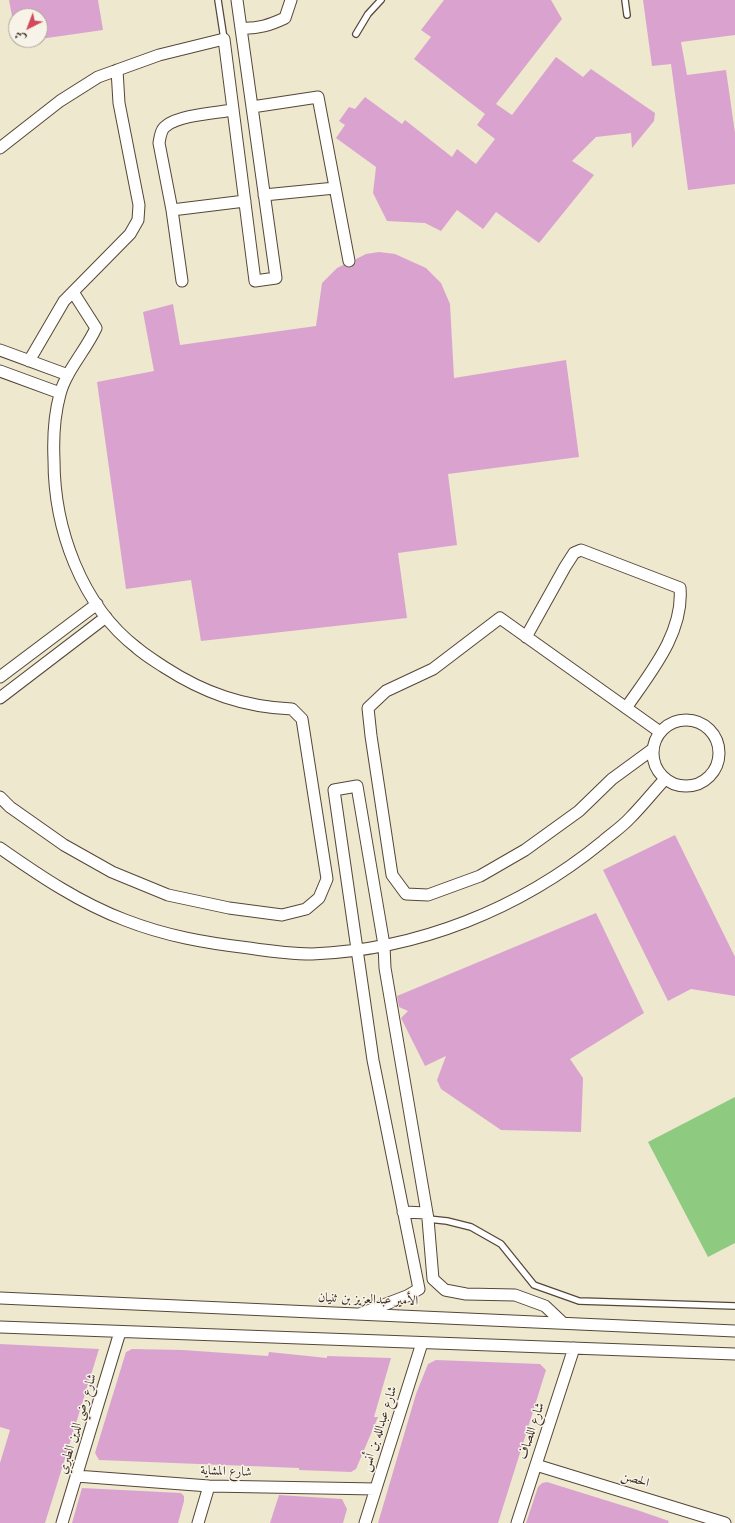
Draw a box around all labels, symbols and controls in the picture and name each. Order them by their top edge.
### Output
north arrow [8,8,48,48]
text: ش [11,27,29,46]
street label: الأمير عبدالعزيز بن ثنيان [317,1290,419,1310]
street label: شارع رضي الدين الطبري [55,1372,101,1476]
street label: شارع عبدالله بن أنس [359,1384,401,1474]
street label: شارع اللصاف [515,1401,549,1461]
street label: شارع المشاية [200,1463,252,1481]
street label: الحصن [619,1468,651,1492]

